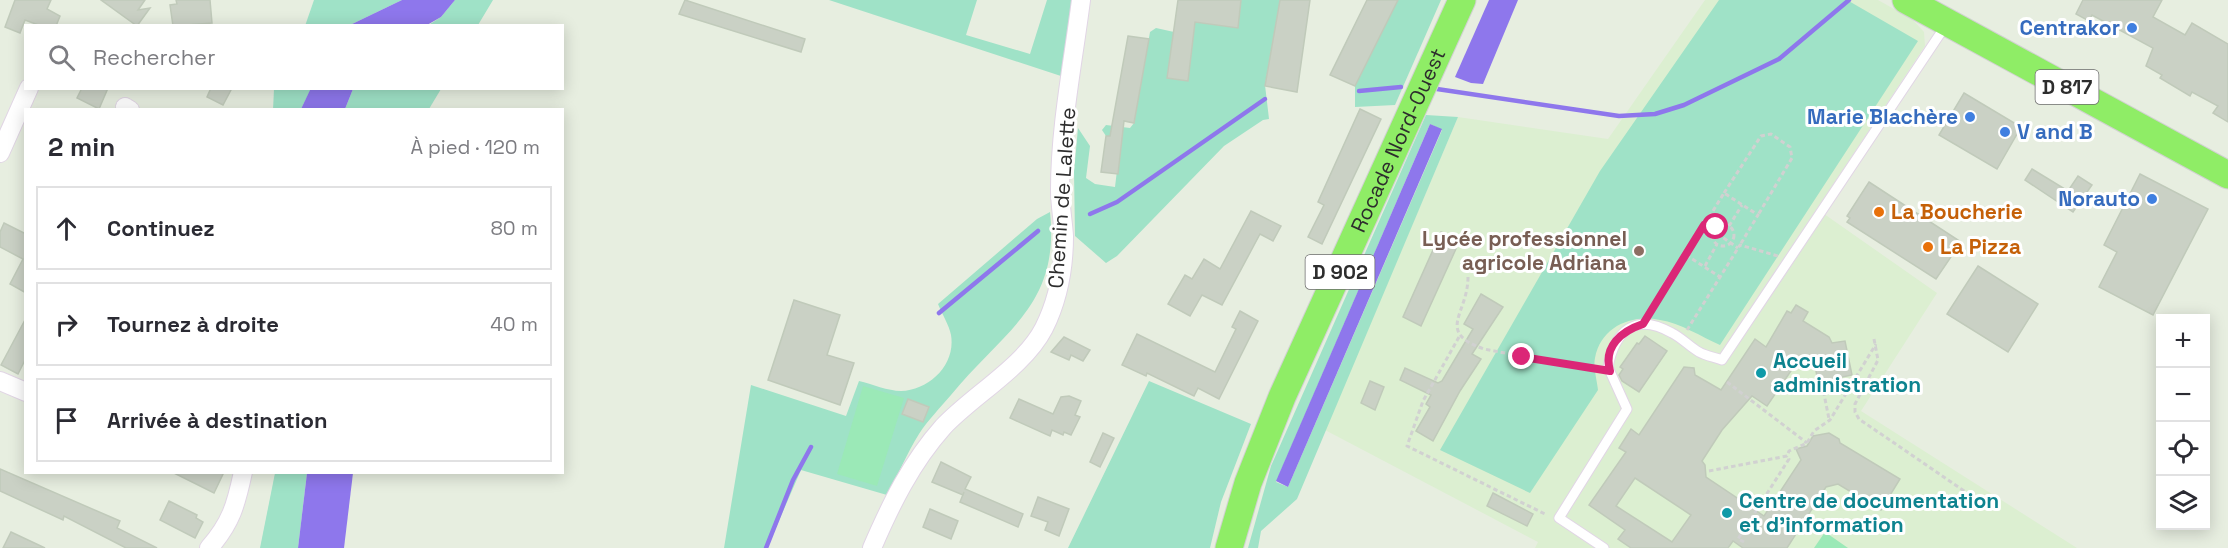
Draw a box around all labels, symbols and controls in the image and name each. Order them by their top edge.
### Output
place label: Centrakor [2020,14,2120,41]
marker: Centrakor [2125,21,2139,35]
search box [24,24,564,90]
icon: search [45,41,78,74]
text: Rechercher [93,43,215,71]
street label: Rocade Nord-Ouest [1344,44,1451,237]
road number: D 817 [2036,70,2098,104]
place label: Marie Blachère [1807,103,1958,130]
street label: Chemin de Lalette [1042,106,1081,289]
marker: Marie Blachère [1963,110,1977,124]
place label: V and B [2017,118,2093,145]
marker: V and B [1998,125,2012,139]
text: 2 min [48,130,115,164]
text: À pied · 120 m [410,134,540,160]
place label: Norauto [2058,185,2140,212]
marker: Norauto [2145,192,2159,206]
place label: La Boucherie [1891,198,2023,225]
marker: La Boucherie [1872,205,1886,219]
icon: ahead [50,212,83,245]
route start [1702,213,1728,239]
text: Continuez [107,214,215,242]
text: 80 m [490,215,538,241]
place label: Lycée professionnel agricole Adriana [1422,225,1627,276]
place label: La Pizza [1940,233,2021,260]
marker: La Pizza [1921,240,1935,254]
marker: Lycée professionnel agricole Adriana [1632,244,1646,258]
road number: D 902 [1306,255,1374,289]
icon: right [50,308,83,341]
text: Tournez à droite [107,310,279,338]
text: 40 m [490,311,538,337]
map controls [2156,314,2210,530]
button: + [2156,314,2210,368]
route end [1508,343,1534,369]
place label: Accueil administration [1773,347,1921,398]
marker: Accueil administration [1754,366,1768,380]
button: − [2156,368,2210,422]
icon: arrive [50,404,83,437]
text: Arrivée à destination [107,406,328,434]
button: locate [2156,422,2210,476]
button: layers [2156,476,2210,530]
place label: Centre de documentation et d’information [1739,487,1999,538]
marker: Centre de documentation et d’information [1720,506,1734,520]

